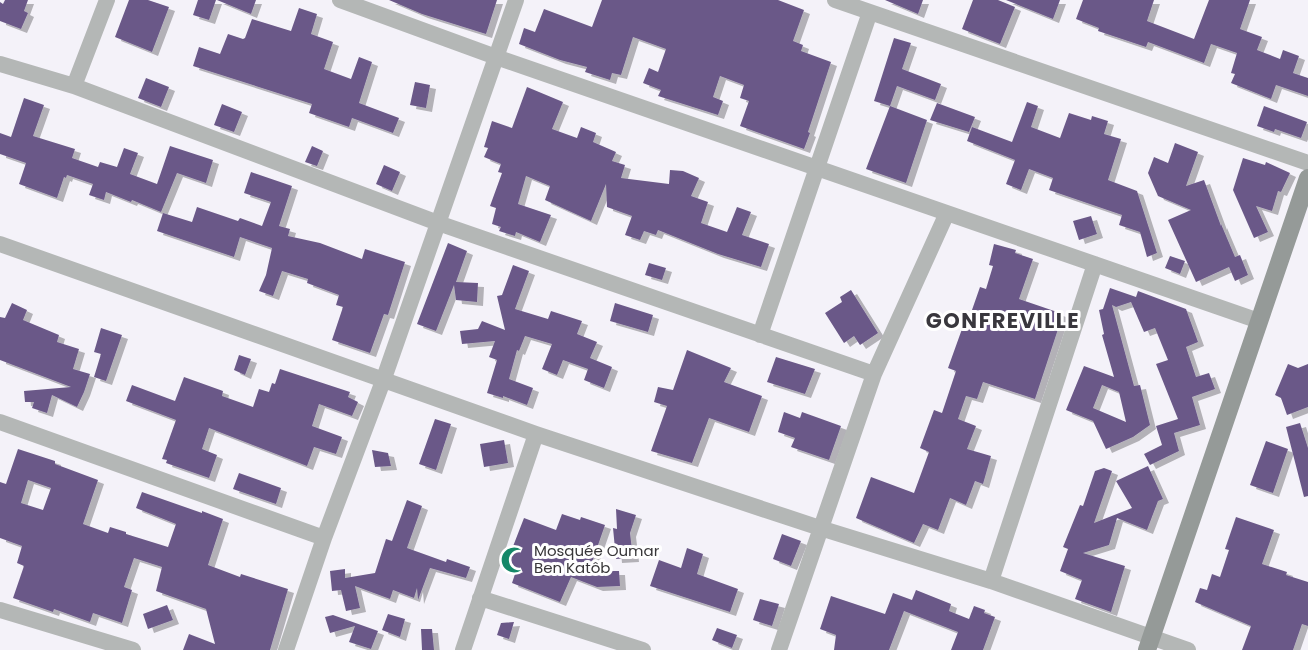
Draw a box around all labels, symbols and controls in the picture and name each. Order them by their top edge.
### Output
district label: GONFREVILLE [926,306,1080,335]
place label: Mosquée Oumar Ben Katôb [534,540,660,578]
mosque icon: Mosquée Oumar Ben Katôb [499,545,529,575]

